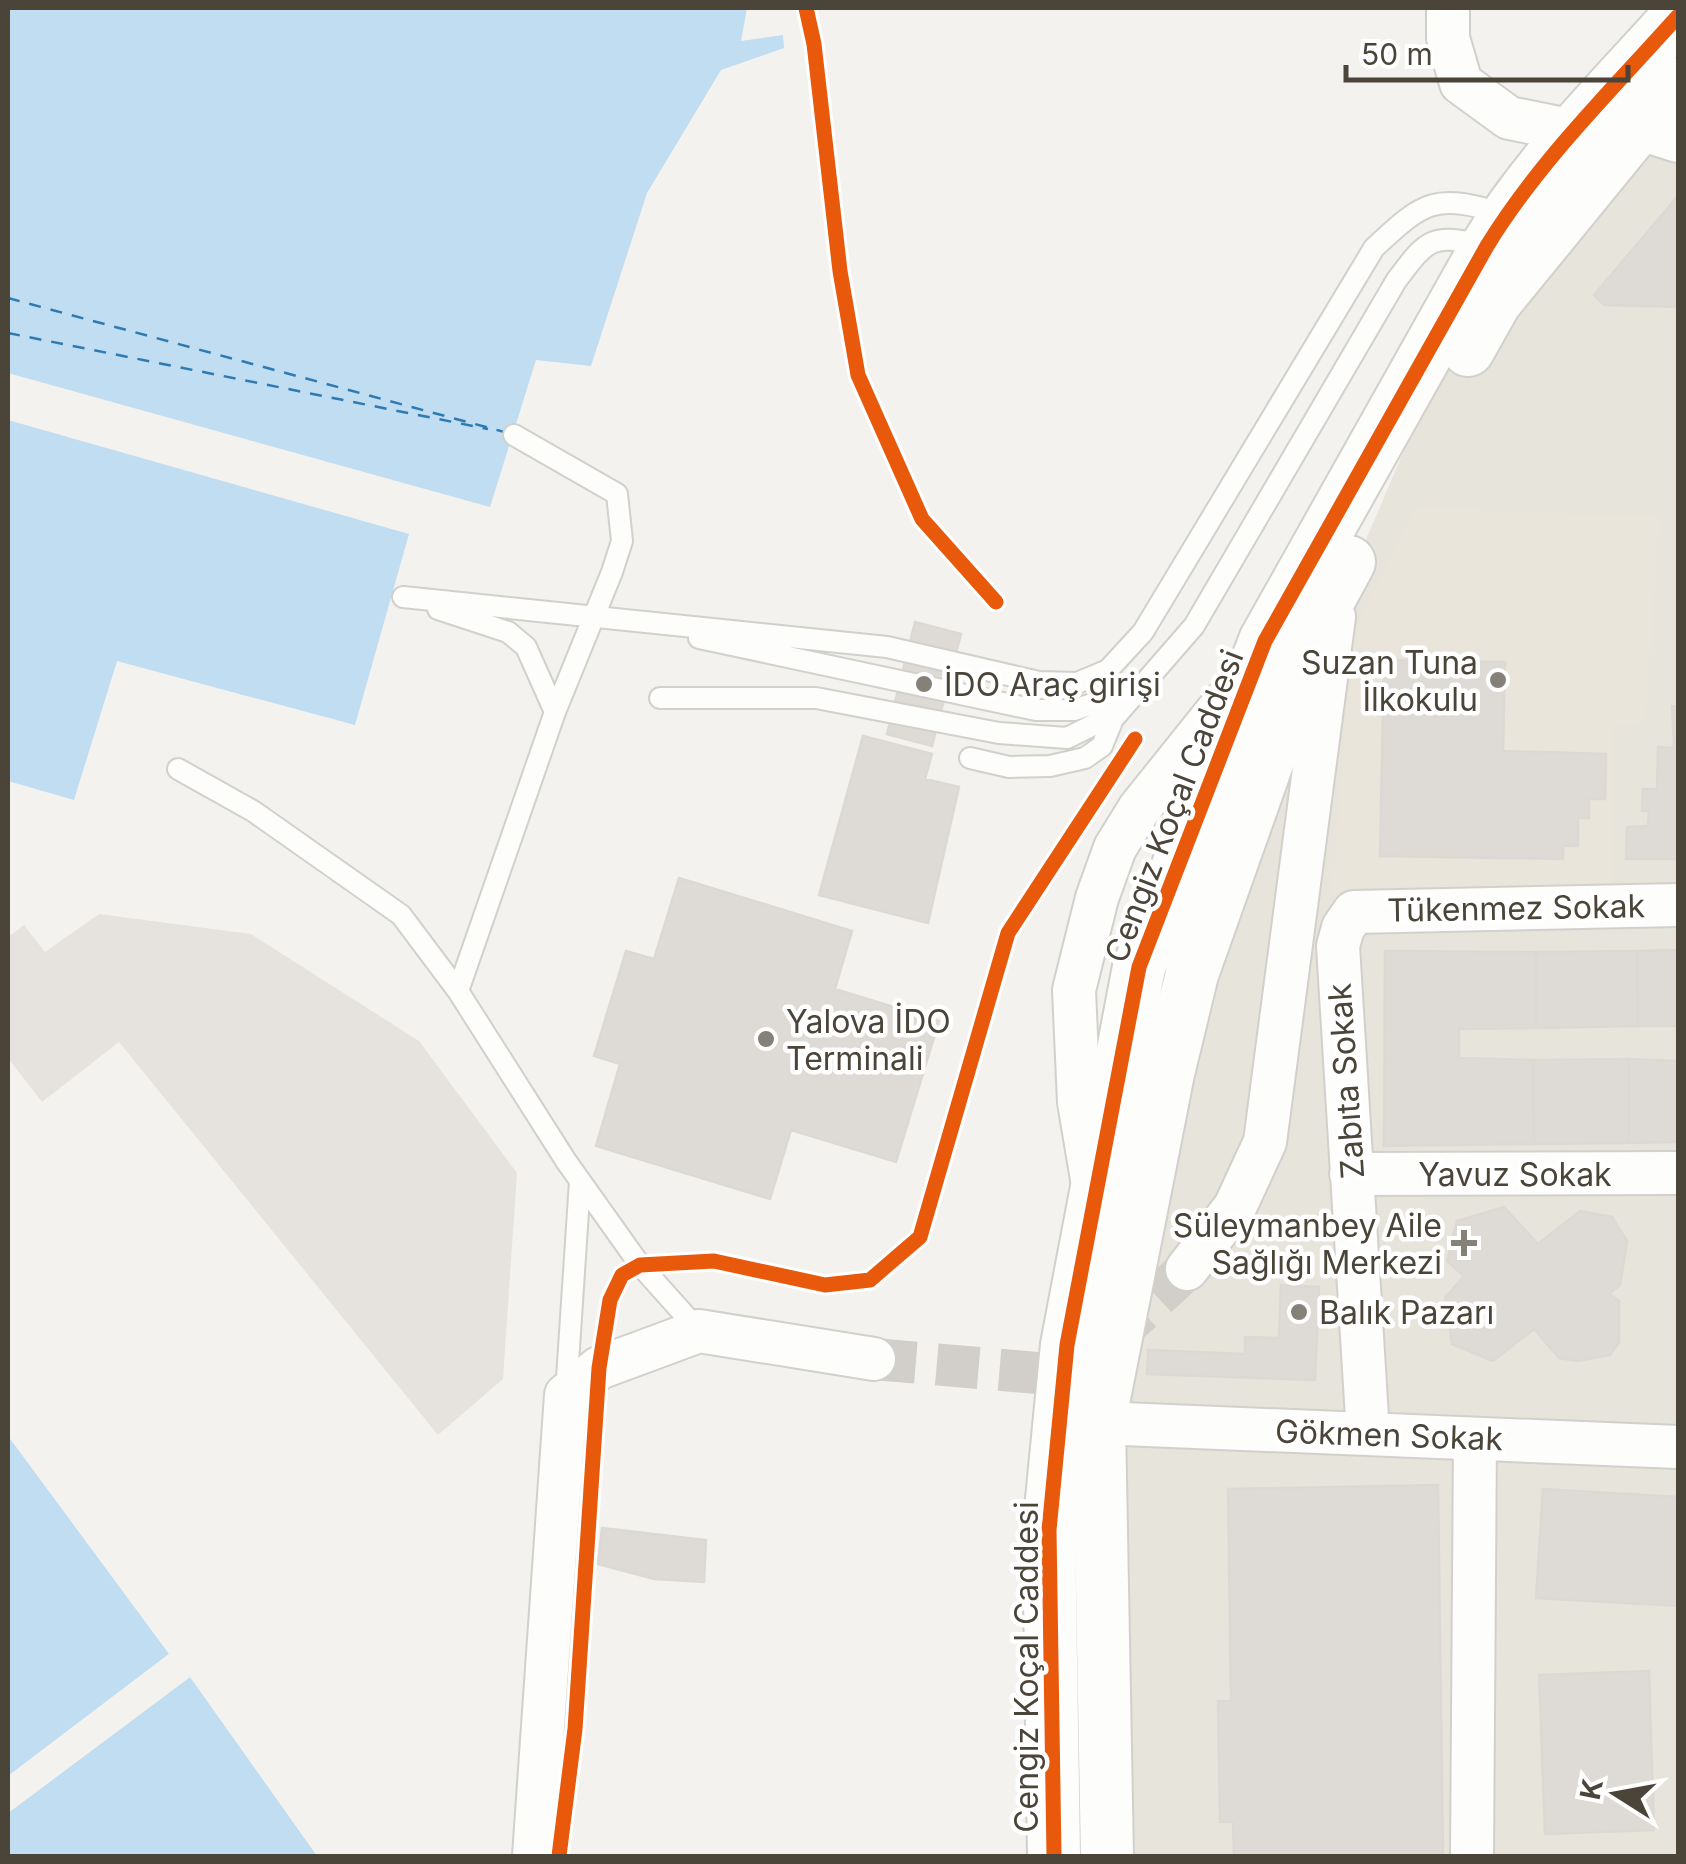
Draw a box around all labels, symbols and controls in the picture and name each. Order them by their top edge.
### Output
scale bar [1346,20,1628,82]
text: 50 m [1361,36,1433,72]
place label: Suzan Tuna İlkokulu [1301,643,1478,719]
street label: Cengiz Koçal Caddesi [1096,644,1252,968]
place label: İDO Araç girişi [944,665,1161,704]
marker: Suzan Tuna İlkokulu [1487,669,1509,691]
marker: İDO Araç girişi [913,673,935,695]
street label: Tükenmez Sokak [1387,886,1646,930]
street label: Zabıta Sokak [1320,982,1372,1180]
place label: Yalova İDO Terminali [786,1002,951,1078]
marker: Yalova İDO Terminali [755,1028,777,1050]
street label: Yavuz Sokak [1418,1155,1612,1194]
place label: Süleymanbey Aile Sağlığı Merkezi [1173,1206,1442,1282]
marker: Süleymanbey Aile Sağlığı Merkezi [1451,1230,1477,1256]
place label: Balık Pazarı [1319,1293,1494,1332]
marker: Balık Pazarı [1288,1301,1310,1323]
street label: Gökmen Sokak [1274,1412,1504,1458]
street label: Cengiz Koçal Caddesi [1007,1501,1046,1833]
north arrow [1566,1744,1666,1844]
text: K [1573,1776,1610,1802]

